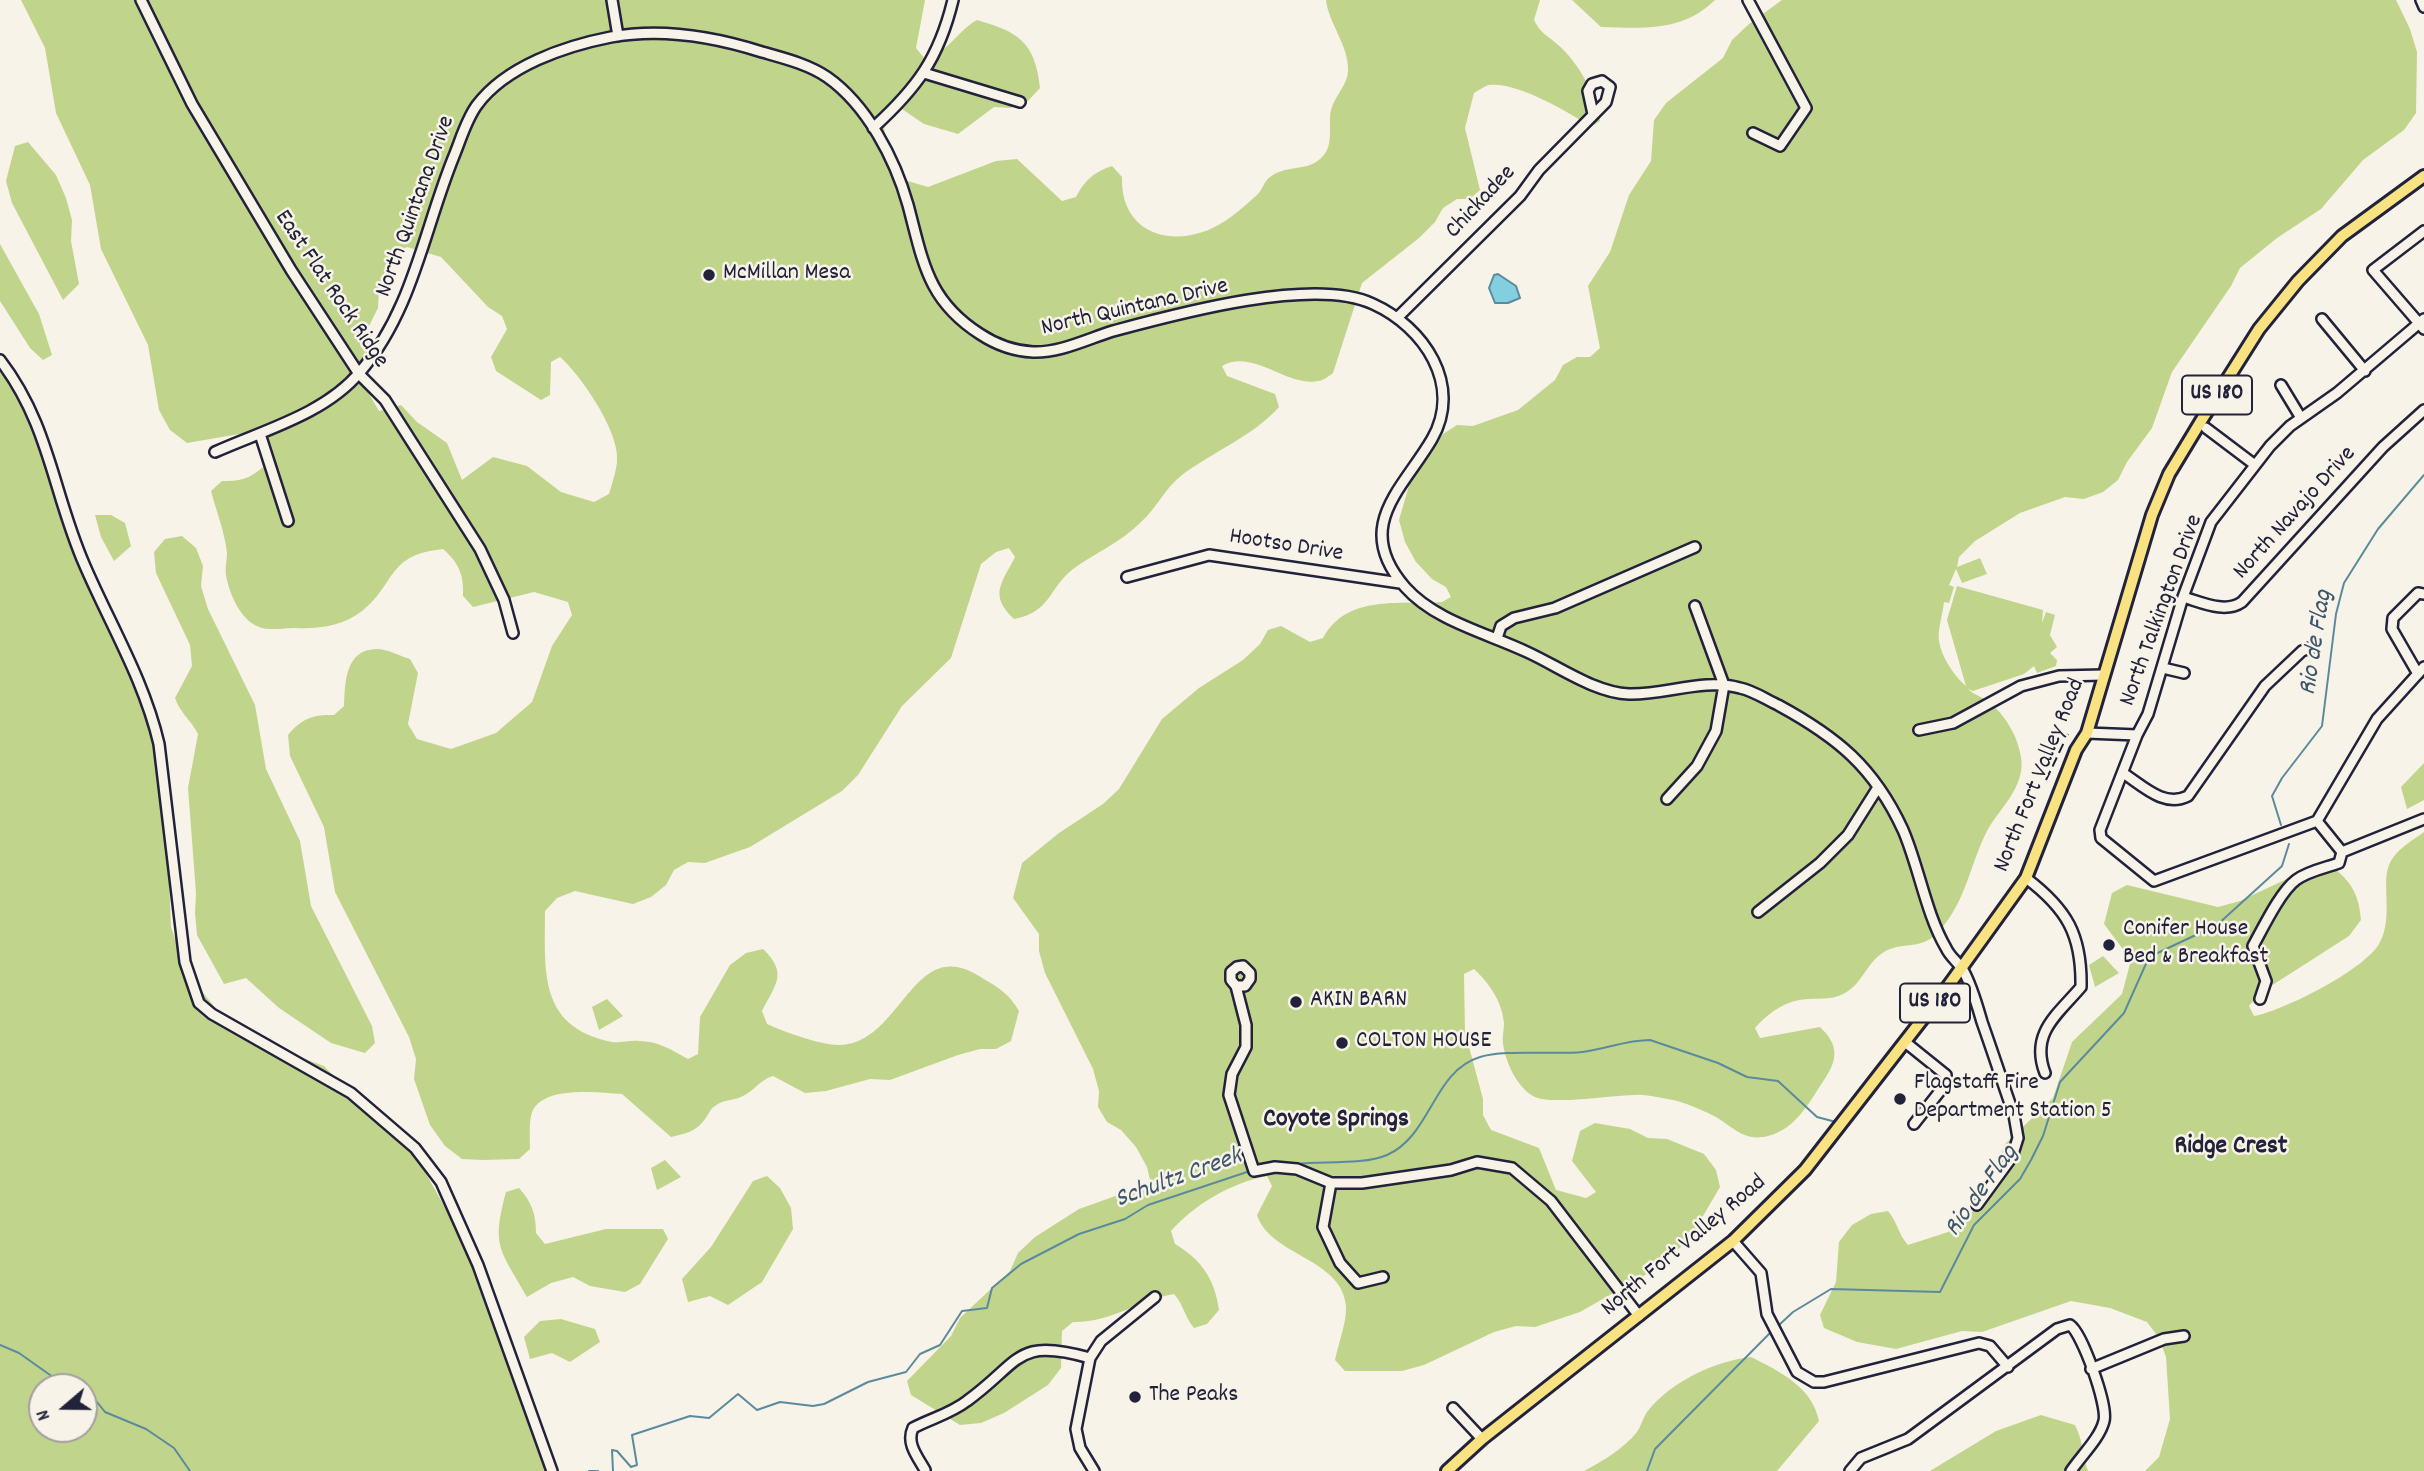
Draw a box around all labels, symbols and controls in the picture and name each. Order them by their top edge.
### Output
street label: North Quintana Drive [371,112,463,302]
street label: Chickadee [1441,160,1523,246]
street label: East Flat Rock Ridge [267,206,393,374]
place label: McMillan Mesa [723,261,850,289]
marker: McMillan Mesa [701,267,717,283]
street label: North Quintana Drive [1039,274,1231,344]
road number: US 180 [2182,376,2252,414]
street label: North Navajo Drive [2228,441,2364,587]
street label: North Talkington Drive [2115,511,2211,711]
street label: Hootso Drive [1227,524,1345,570]
water label: Rio de Flag [2294,588,2342,698]
street label: North Fort Valley Road [1989,675,2093,877]
place label: Conifer House Bed & Breakfast [2123,917,2268,973]
marker: Conifer House Bed & Breakfast [2101,937,2117,953]
road number: US 180 [1900,984,1970,1022]
place label: AKIN BARN [1310,988,1407,1016]
marker: AKIN BARN [1288,994,1304,1010]
place label: COLTON HOUSE [1356,1029,1491,1057]
marker: COLTON HOUSE [1334,1035,1350,1051]
place label: Flagstaff Fire Department Station 5 [1914,1071,2112,1127]
marker: Flagstaff Fire Department Station 5 [1892,1091,1908,1107]
district label: Coyote Springs [1263,1105,1409,1137]
district label: Ridge Crest [2175,1132,2287,1164]
water label: Rio de Flag [1939,1140,2027,1244]
water label: Schultz Creek [1111,1143,1247,1217]
street label: North Fort Valley Road [1597,1170,1773,1324]
north arrow [28,1373,98,1443]
place label: The Peaks [1149,1383,1238,1411]
marker: The Peaks [1127,1389,1143,1405]
text: N [30,1406,59,1424]

